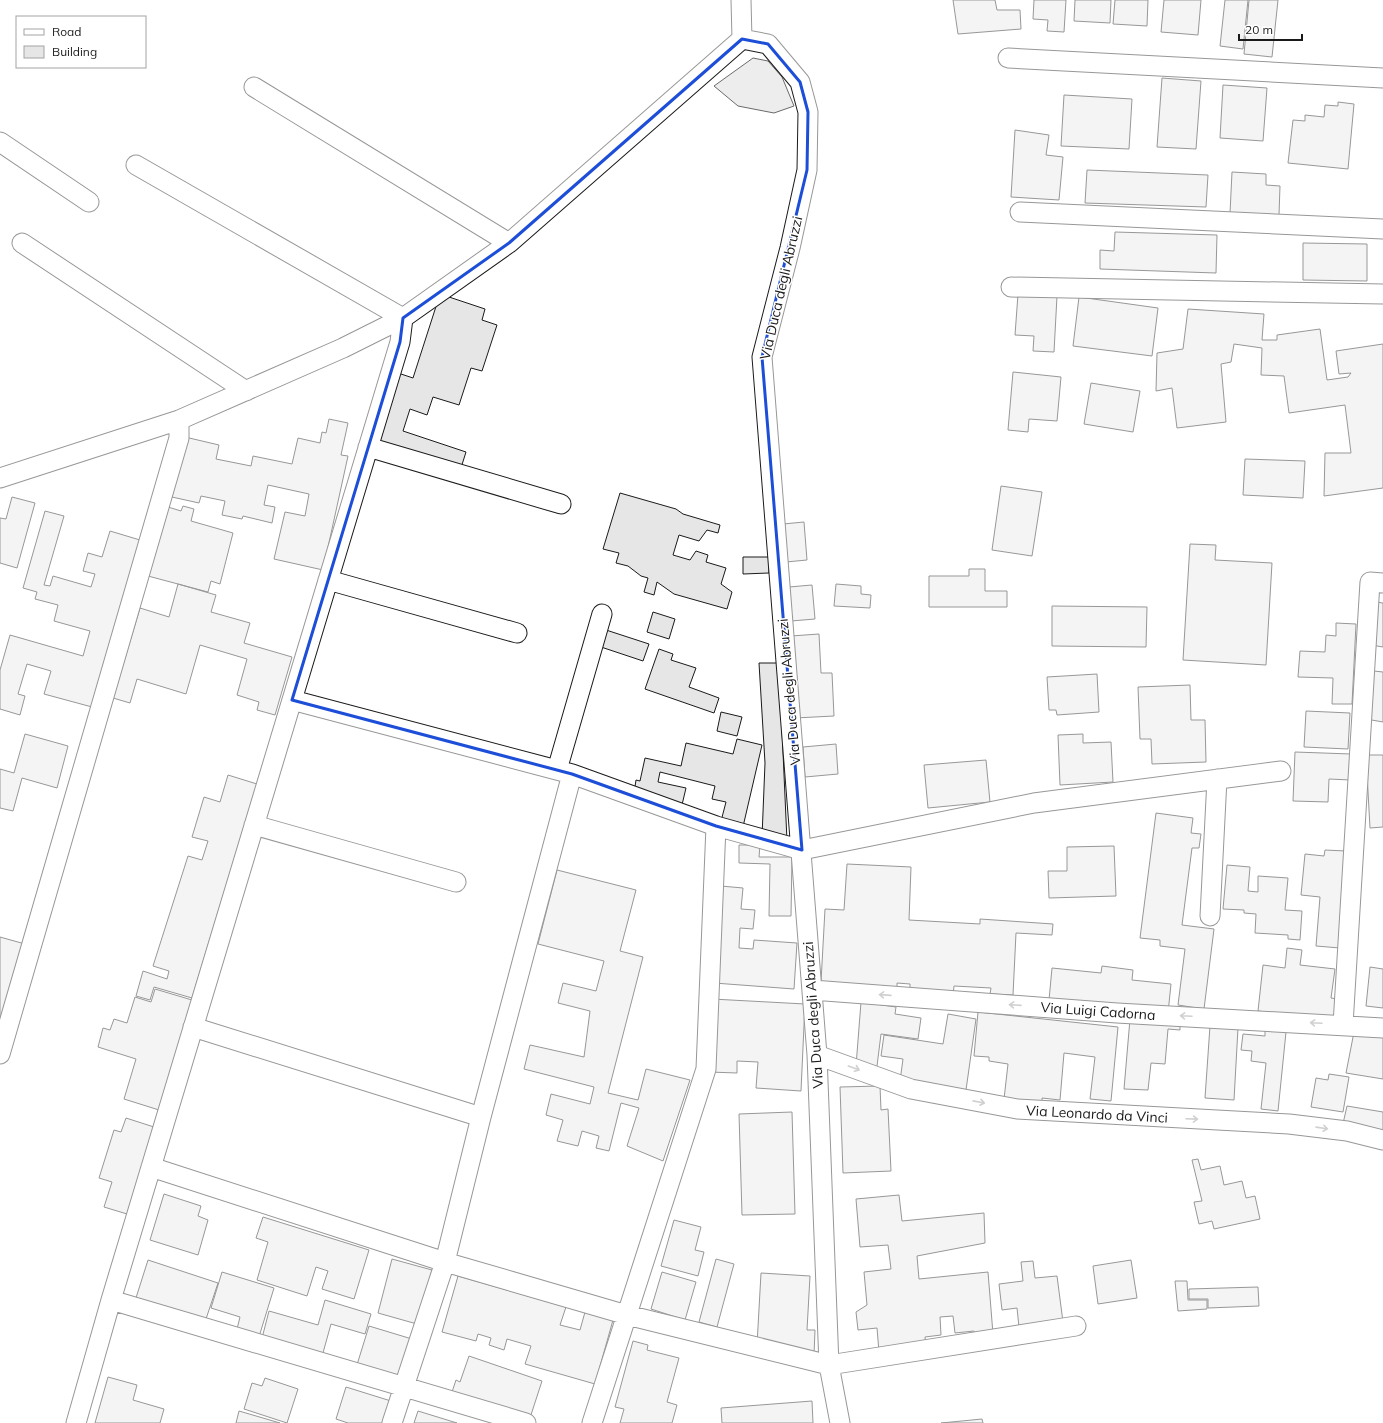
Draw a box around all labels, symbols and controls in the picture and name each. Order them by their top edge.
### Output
legend [16,16,146,68]
scale bar [1239,16,1302,42]
text: 20 m [1245,22,1273,37]
text: Road [52,24,81,39]
text: Building [52,44,97,59]
street label: Via Duca degli Abruzzi [756,214,806,362]
street label: Via Duca degli Abruzzi [774,618,804,766]
street label: Via Duca degli Abruzzi [799,941,827,1089]
one-way arrow [879,992,892,999]
street label: Via Luigi Cadorna [1040,998,1156,1024]
one-way arrow [1009,1002,1022,1009]
one-way arrow [1180,1013,1193,1020]
one-way arrow [1310,1020,1323,1027]
one-way arrow [847,1065,859,1073]
one-way arrow [972,1098,985,1106]
street label: Via Leonardo da Vinci [1026,1101,1168,1127]
one-way arrow [1185,1115,1198,1122]
one-way arrow [1315,1124,1328,1132]

